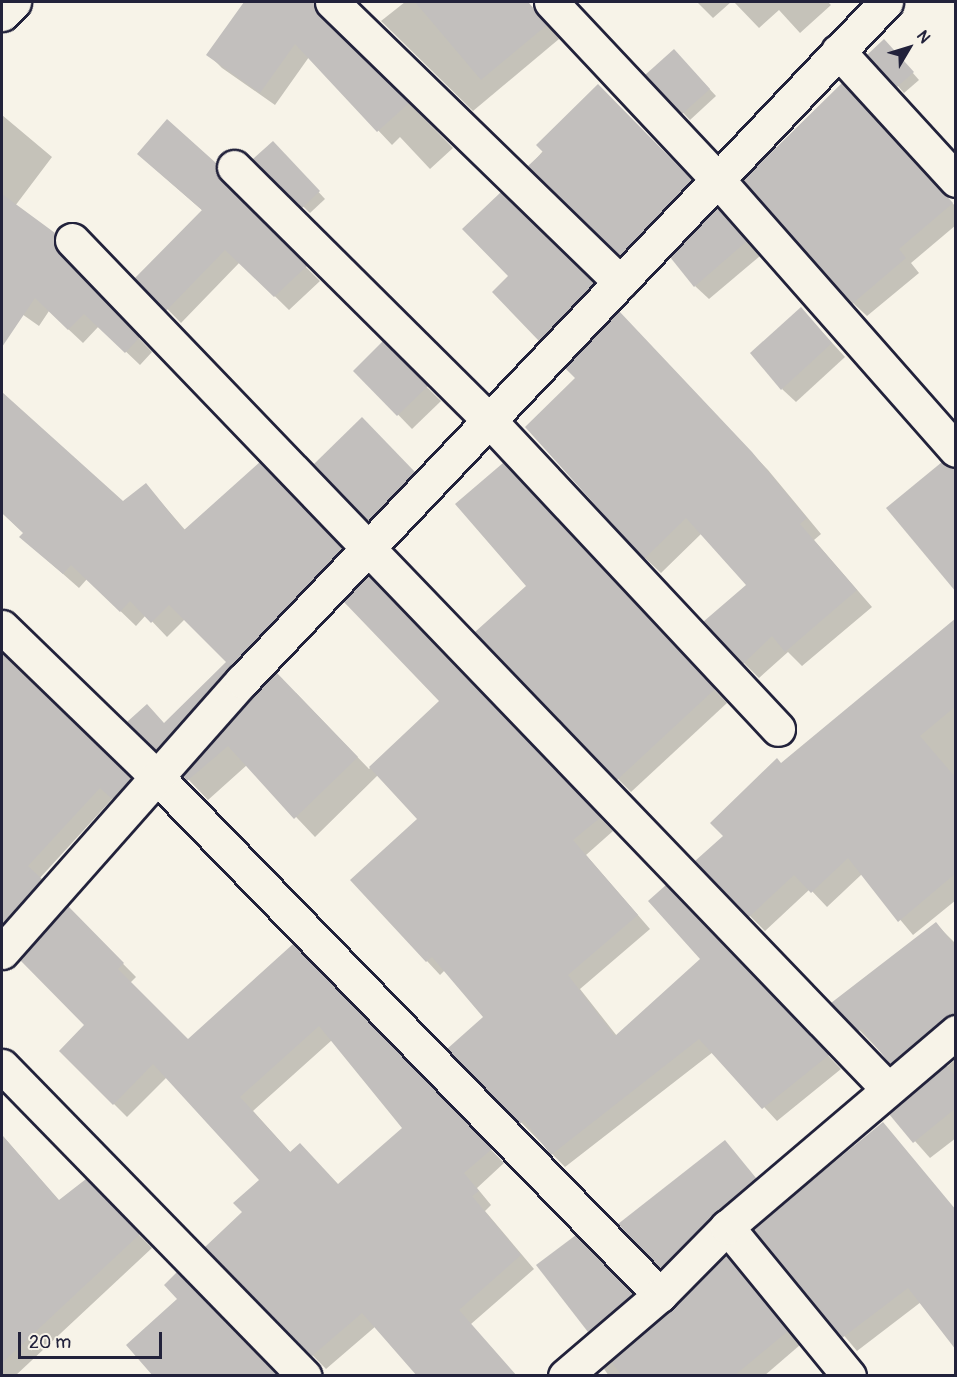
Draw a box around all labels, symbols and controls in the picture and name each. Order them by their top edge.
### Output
north arrow [879,18,939,78]
text: N [912,26,934,47]
scale bar [21,1320,165,1358]
text: 20 m [29,1331,71,1354]

